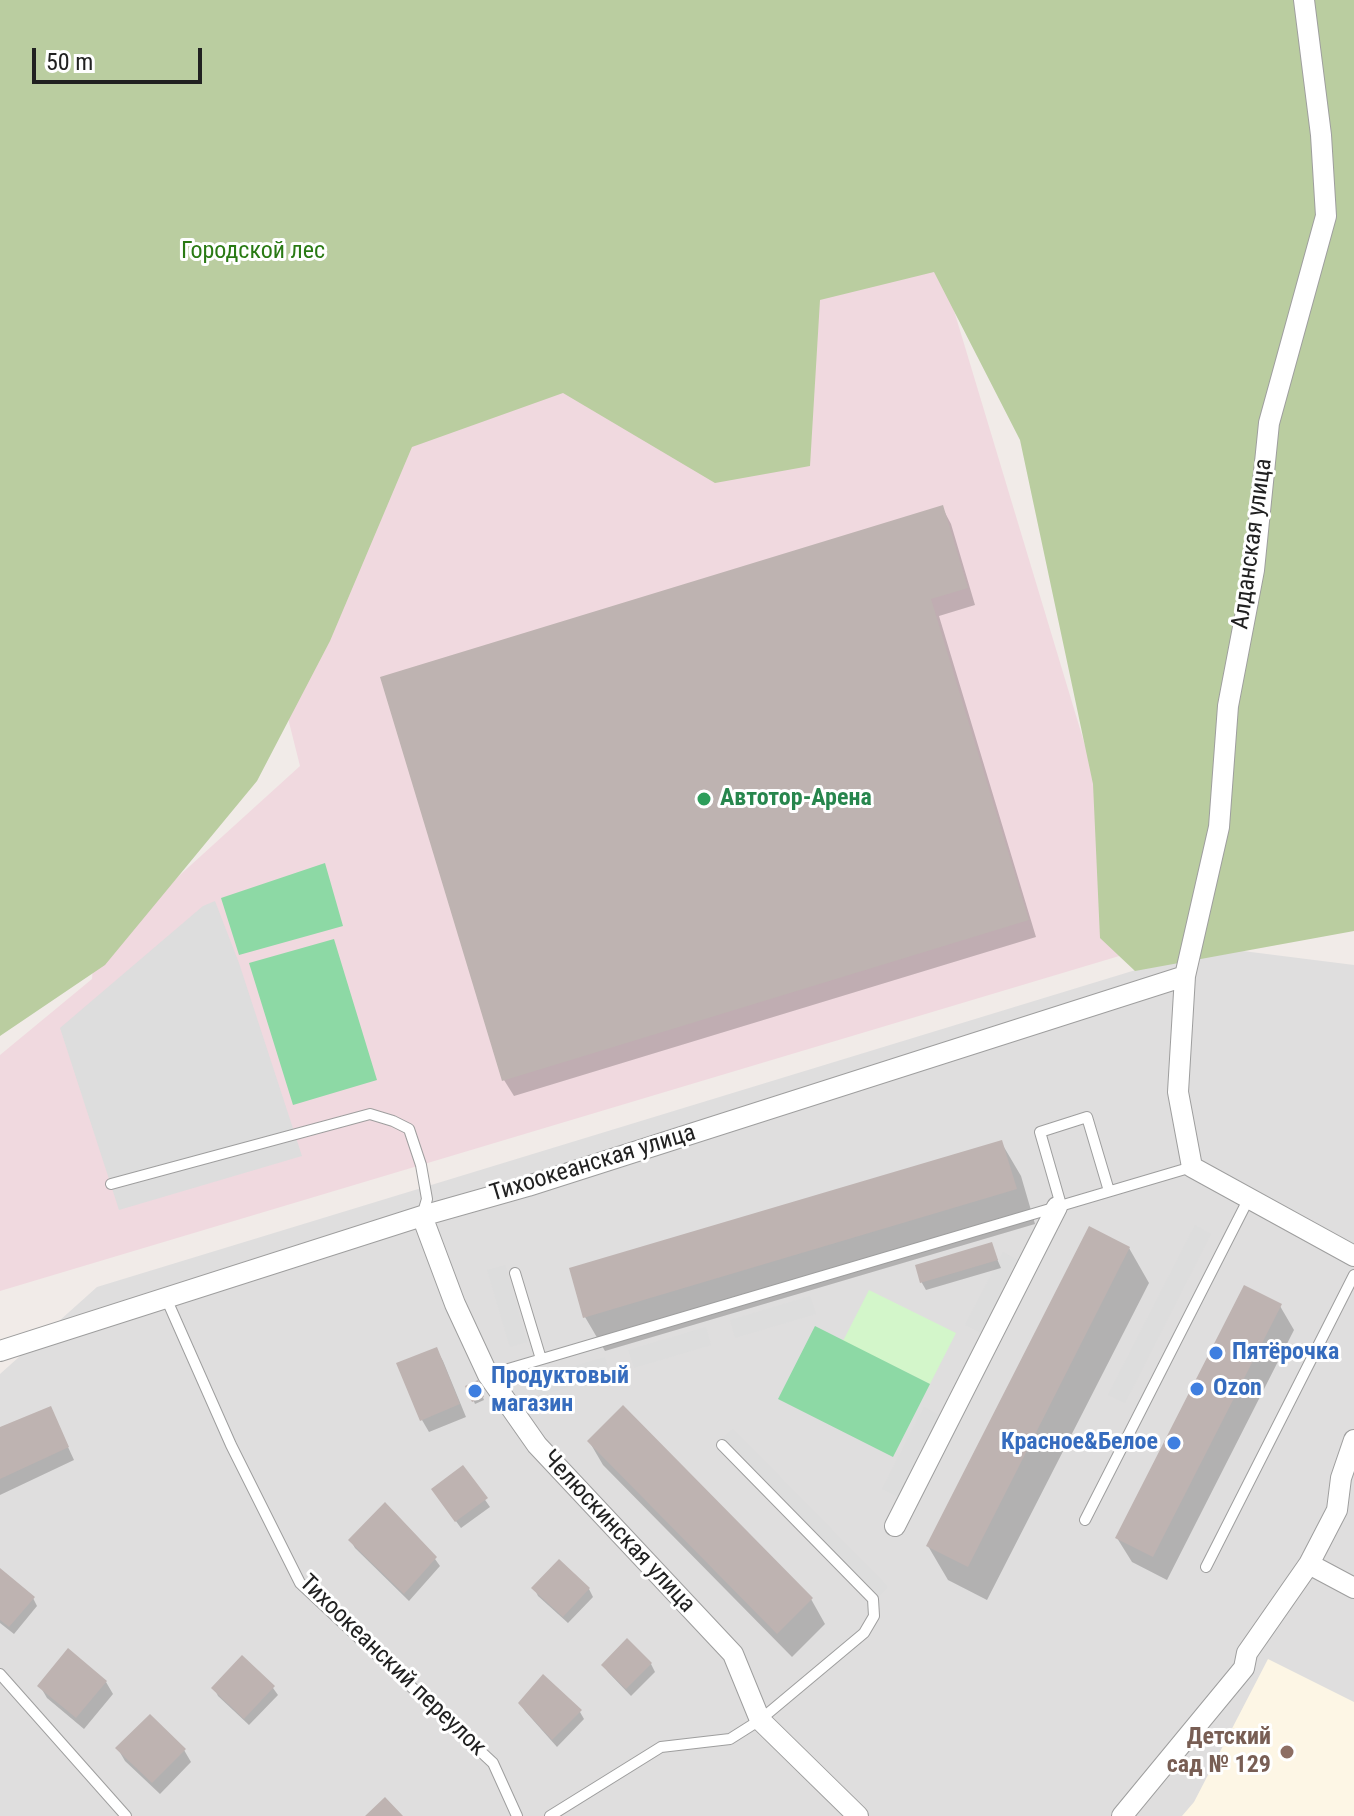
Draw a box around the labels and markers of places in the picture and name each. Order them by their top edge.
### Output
place label: Автотор-Арена [720,785,872,813]
marker: Автотор-Арена [695,790,713,808]
place label: Пятёрочка [1232,1339,1339,1367]
marker: Пятёрочка [1207,1344,1225,1362]
place label: Продуктовый магазин [491,1363,629,1419]
place label: Ozon [1213,1375,1262,1403]
marker: Ozon [1188,1380,1206,1398]
marker: Продуктовый магазин [466,1382,484,1400]
place label: Красное&Белое [1001,1429,1158,1457]
marker: Красное&Белое [1165,1434,1183,1452]
place label: Детский сад № 129 [1167,1724,1271,1780]
marker: Детский сад № 129 [1278,1743,1296,1761]

